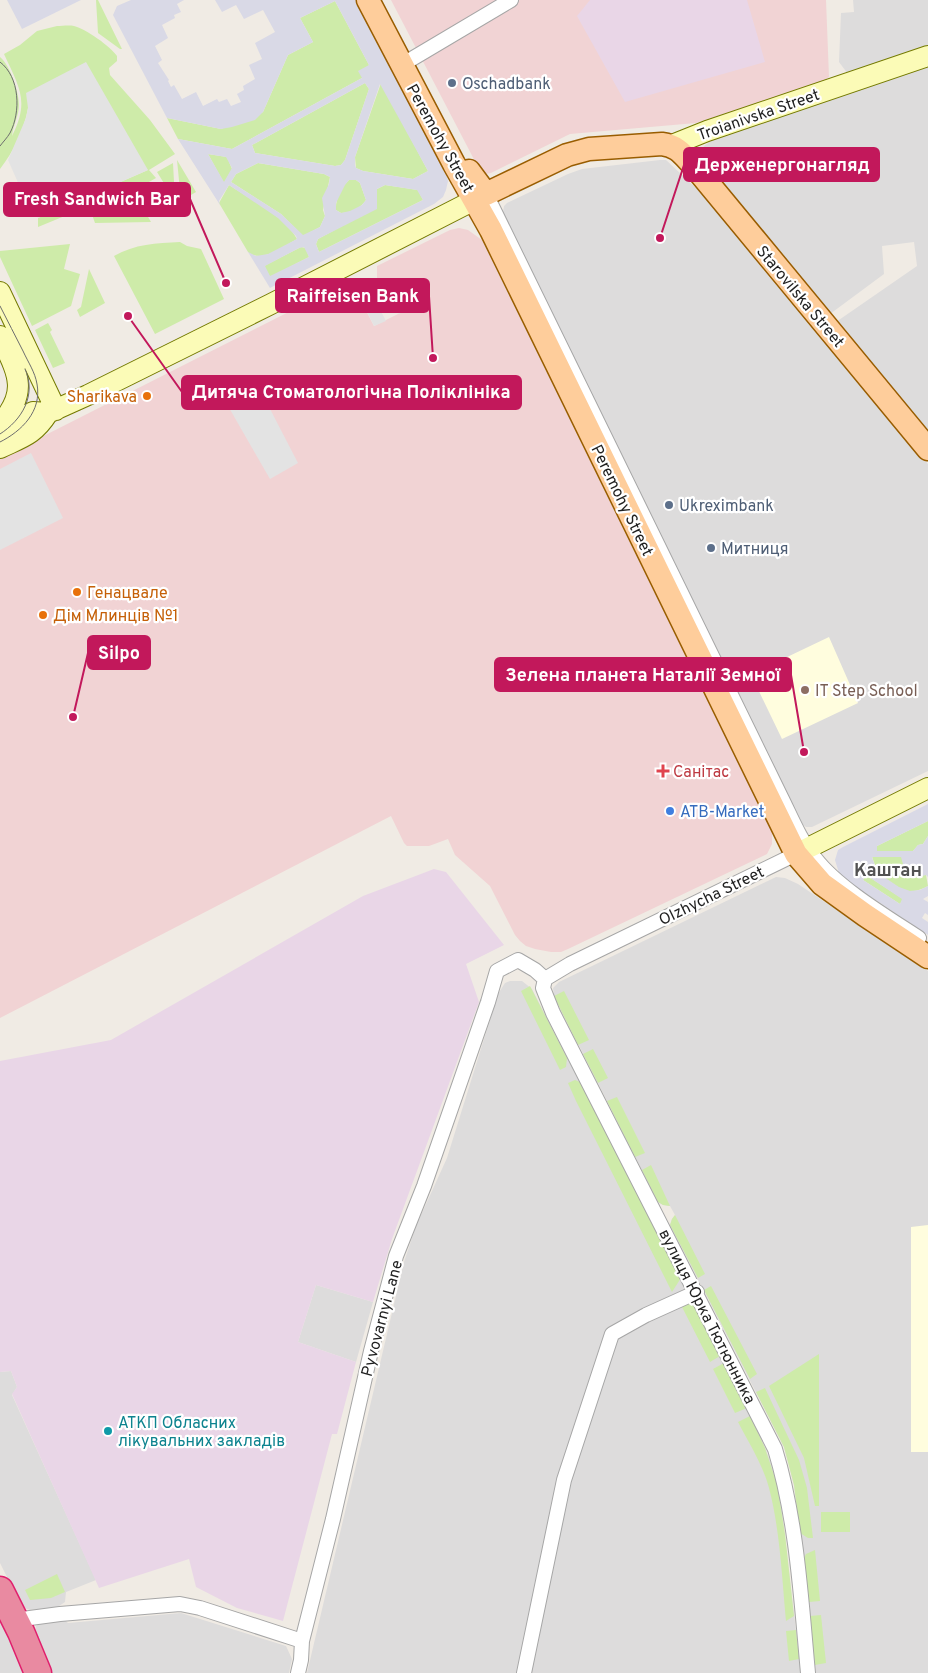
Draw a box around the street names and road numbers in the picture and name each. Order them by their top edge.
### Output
street label: Peremohy Street [401,81,477,197]
street label: Troianivska Street [695,86,822,146]
street label: Starovilska Street [751,242,848,352]
street label: Peremohy Street [586,442,657,560]
street label: Olzhycha Street [656,863,768,931]
street label: вулиця Юрка Тютюнника [653,1226,759,1408]
street label: Pyvovarnyi Lane [358,1258,408,1379]

